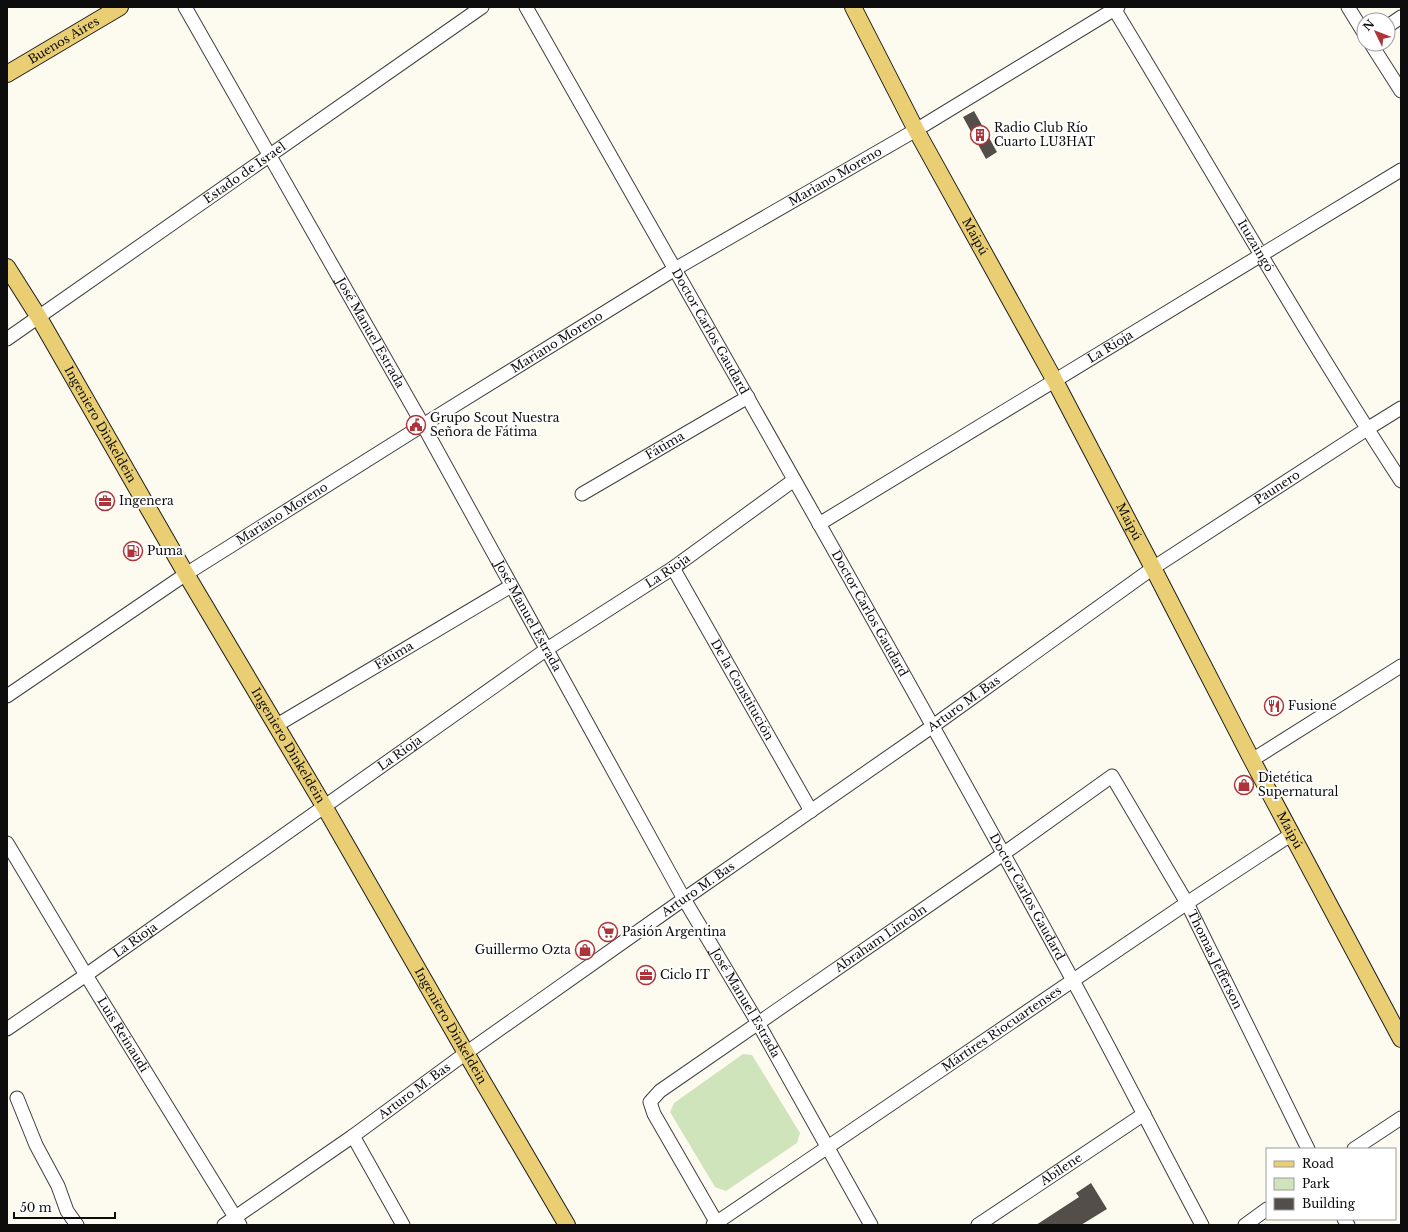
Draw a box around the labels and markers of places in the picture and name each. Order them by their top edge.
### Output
place label: Radio Club Río Cuarto LU3HAT [994,120,1096,149]
building icon: Radio Club Río Cuarto LU3HAT [969,124,991,146]
place label: Grupo Scout Nuestra Señora de Fátima [430,410,560,439]
public building icon: Grupo Scout Nuestra Señora de Fátima [405,414,427,436]
office icon: Ingenera [94,490,116,512]
place label: Ingenera [119,493,174,508]
fuel station icon: Puma [122,540,144,562]
place label: Puma [147,543,183,558]
restaurant icon: Fusione [1263,695,1285,717]
place label: Fusione [1288,698,1337,713]
place label: Dietética Supernatural [1258,770,1338,799]
shop icon: Dietética Supernatural [1233,774,1255,796]
supermarket icon: Pasión Argentina [597,921,619,943]
place label: Pasión Argentina [622,924,727,939]
shop icon: Guillermo Ozta [574,939,596,961]
place label: Guillermo Ozta [475,942,571,957]
office icon: Ciclo IT [635,964,657,986]
place label: Ciclo IT [660,967,710,982]

